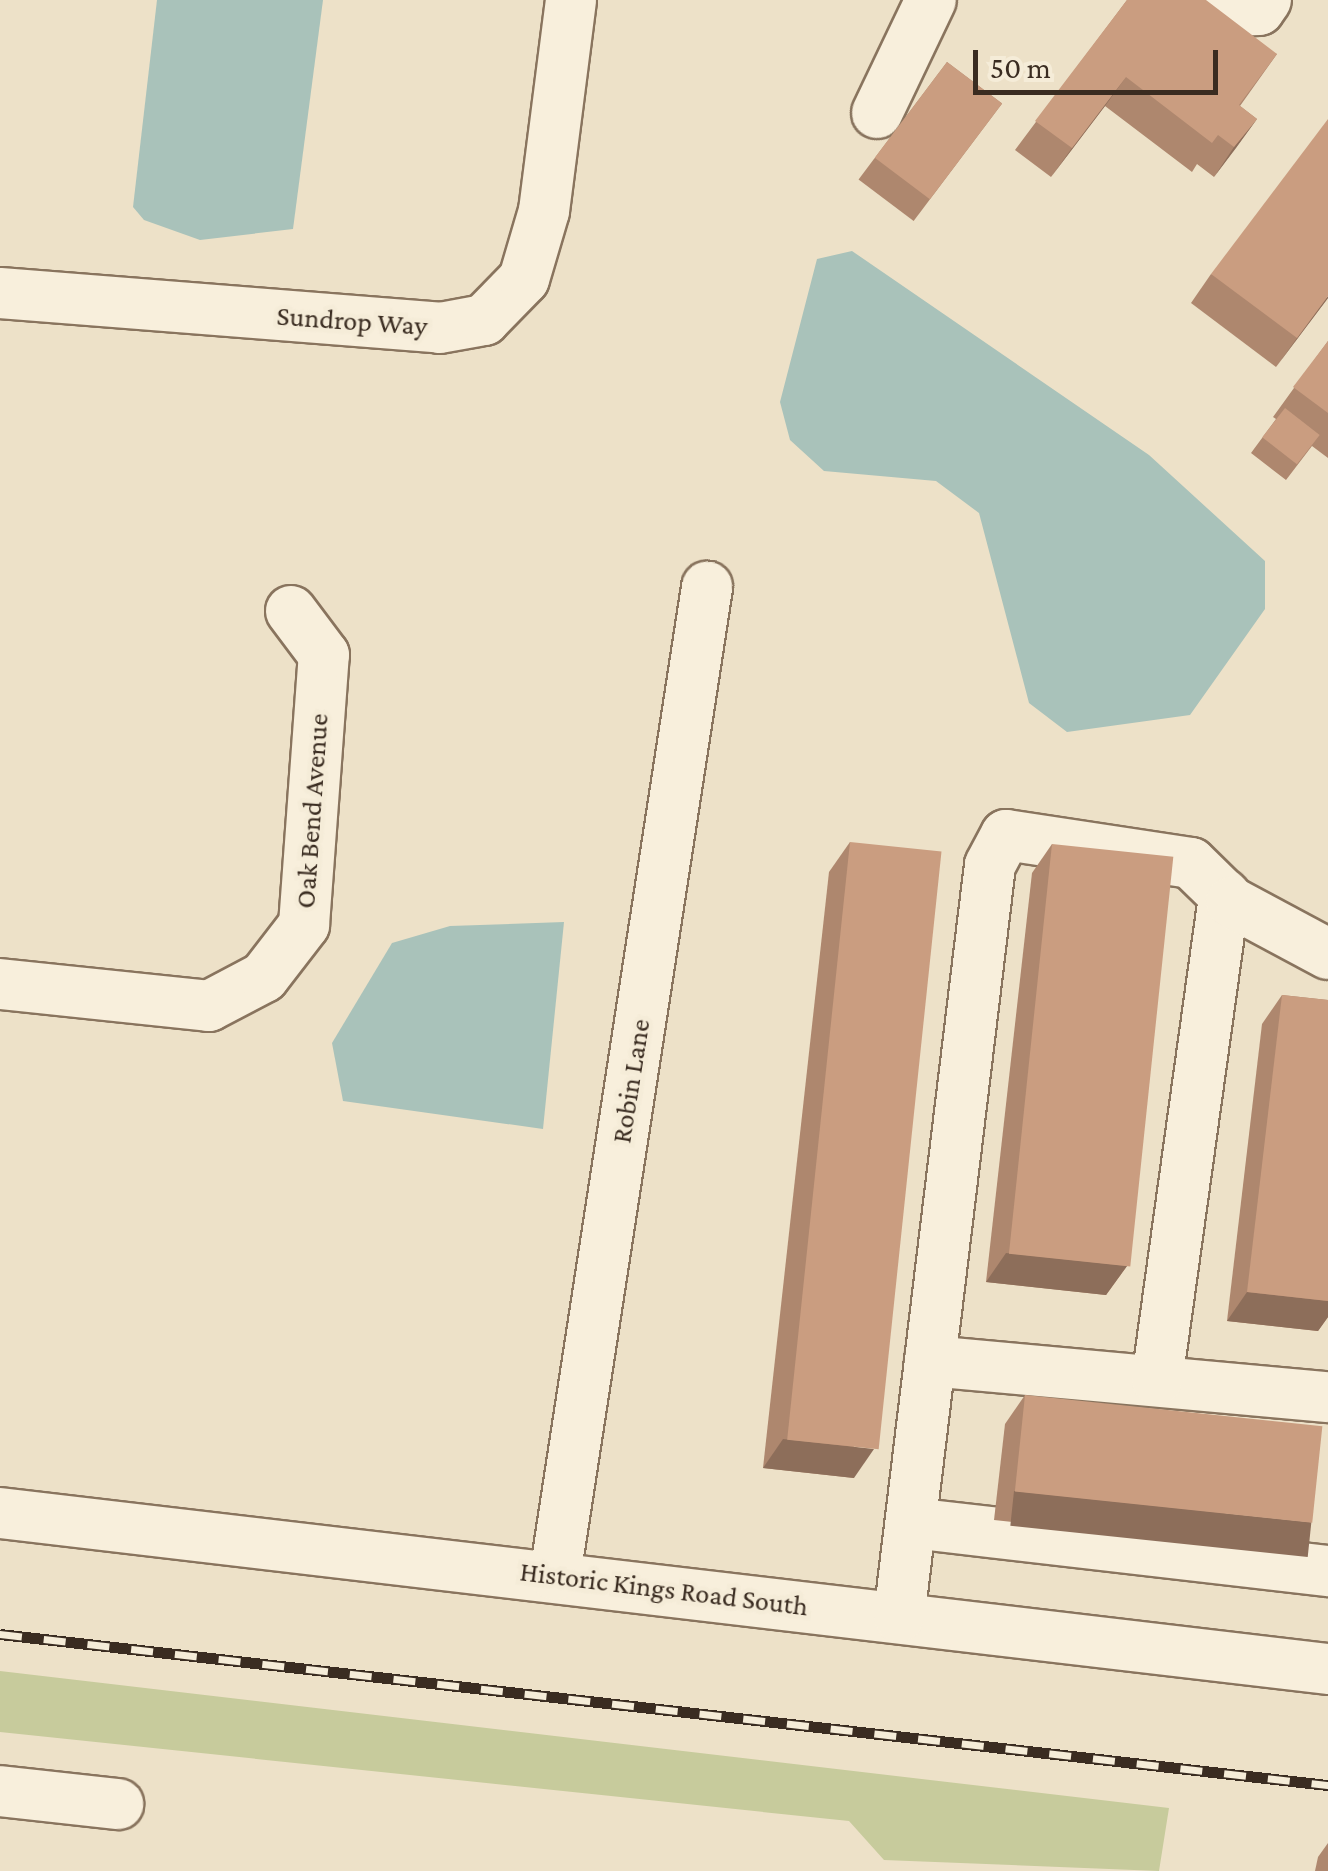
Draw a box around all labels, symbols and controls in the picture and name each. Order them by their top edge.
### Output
scale bar [978,30,1223,92]
text: 50 m [990,51,1051,84]
street label: Sundrop Way [275,299,429,343]
street label: Oak Bend Avenue [288,712,336,910]
street label: Robin Lane [605,1016,657,1146]
street label: Historic Kings Road South [518,1555,810,1623]

